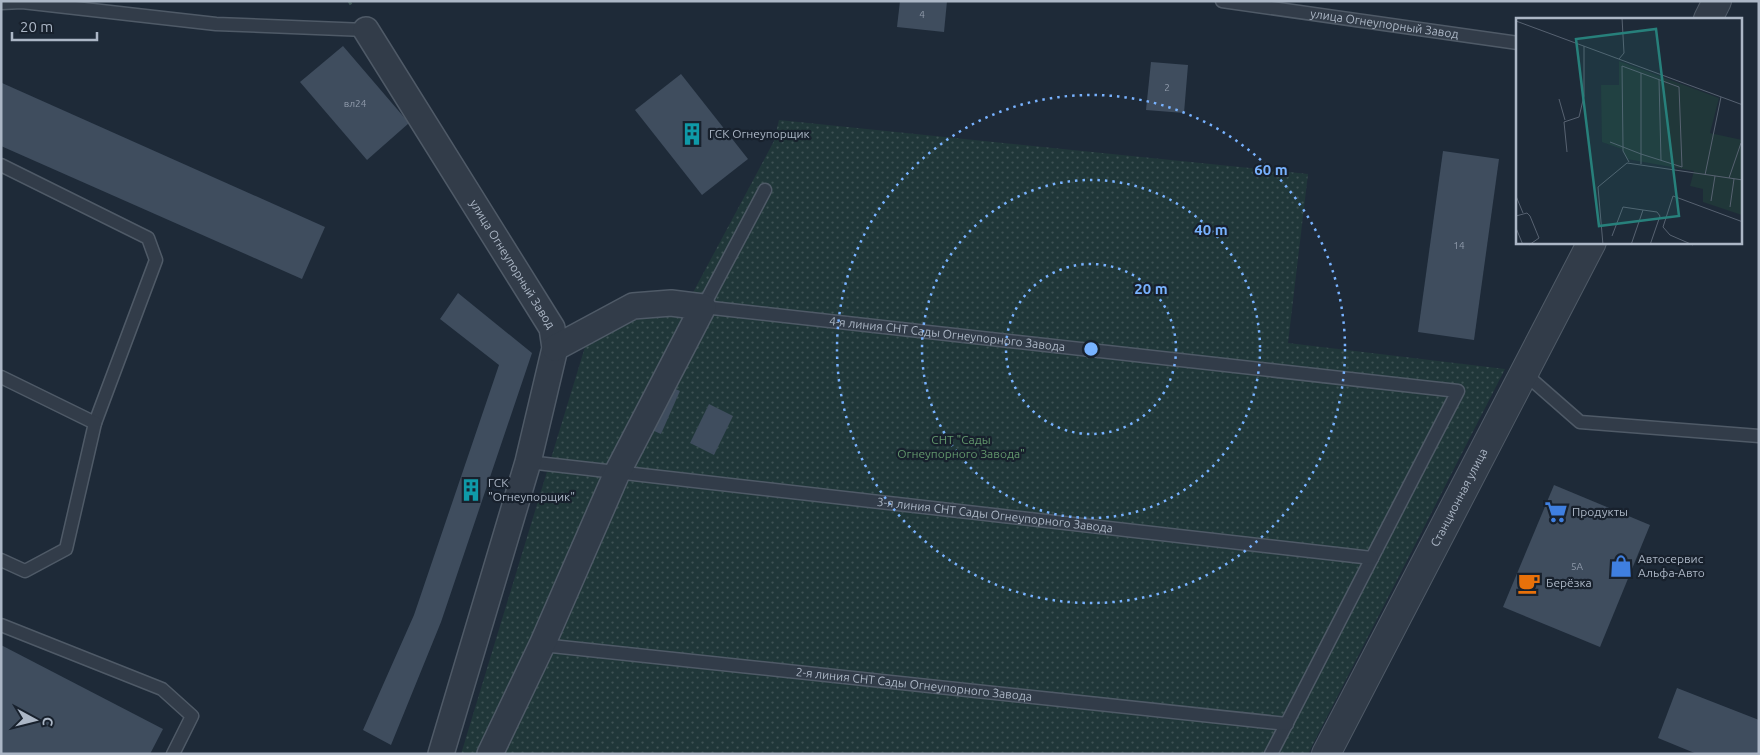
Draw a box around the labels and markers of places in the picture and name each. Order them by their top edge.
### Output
building icon: ГСК Огнеупорщик [679,121,705,147]
place label: ГСК Огнеупорщик [709,127,810,140]
centre of rings [1082,340,1100,358]
place label: ГСК "Огнеупорщик" [488,476,575,503]
building icon: ГСК "Огнеупорщик" [458,477,484,503]
supermarket icon: Продукты [1543,499,1569,525]
place label: Продукты [1572,505,1628,518]
place label: Автосервис Альфа-Авто [1638,552,1705,579]
shop icon: Автосервис Альфа-Авто [1608,553,1634,579]
cafe icon: Берёзка [1516,570,1542,596]
place label: Берёзка [1546,576,1592,589]

